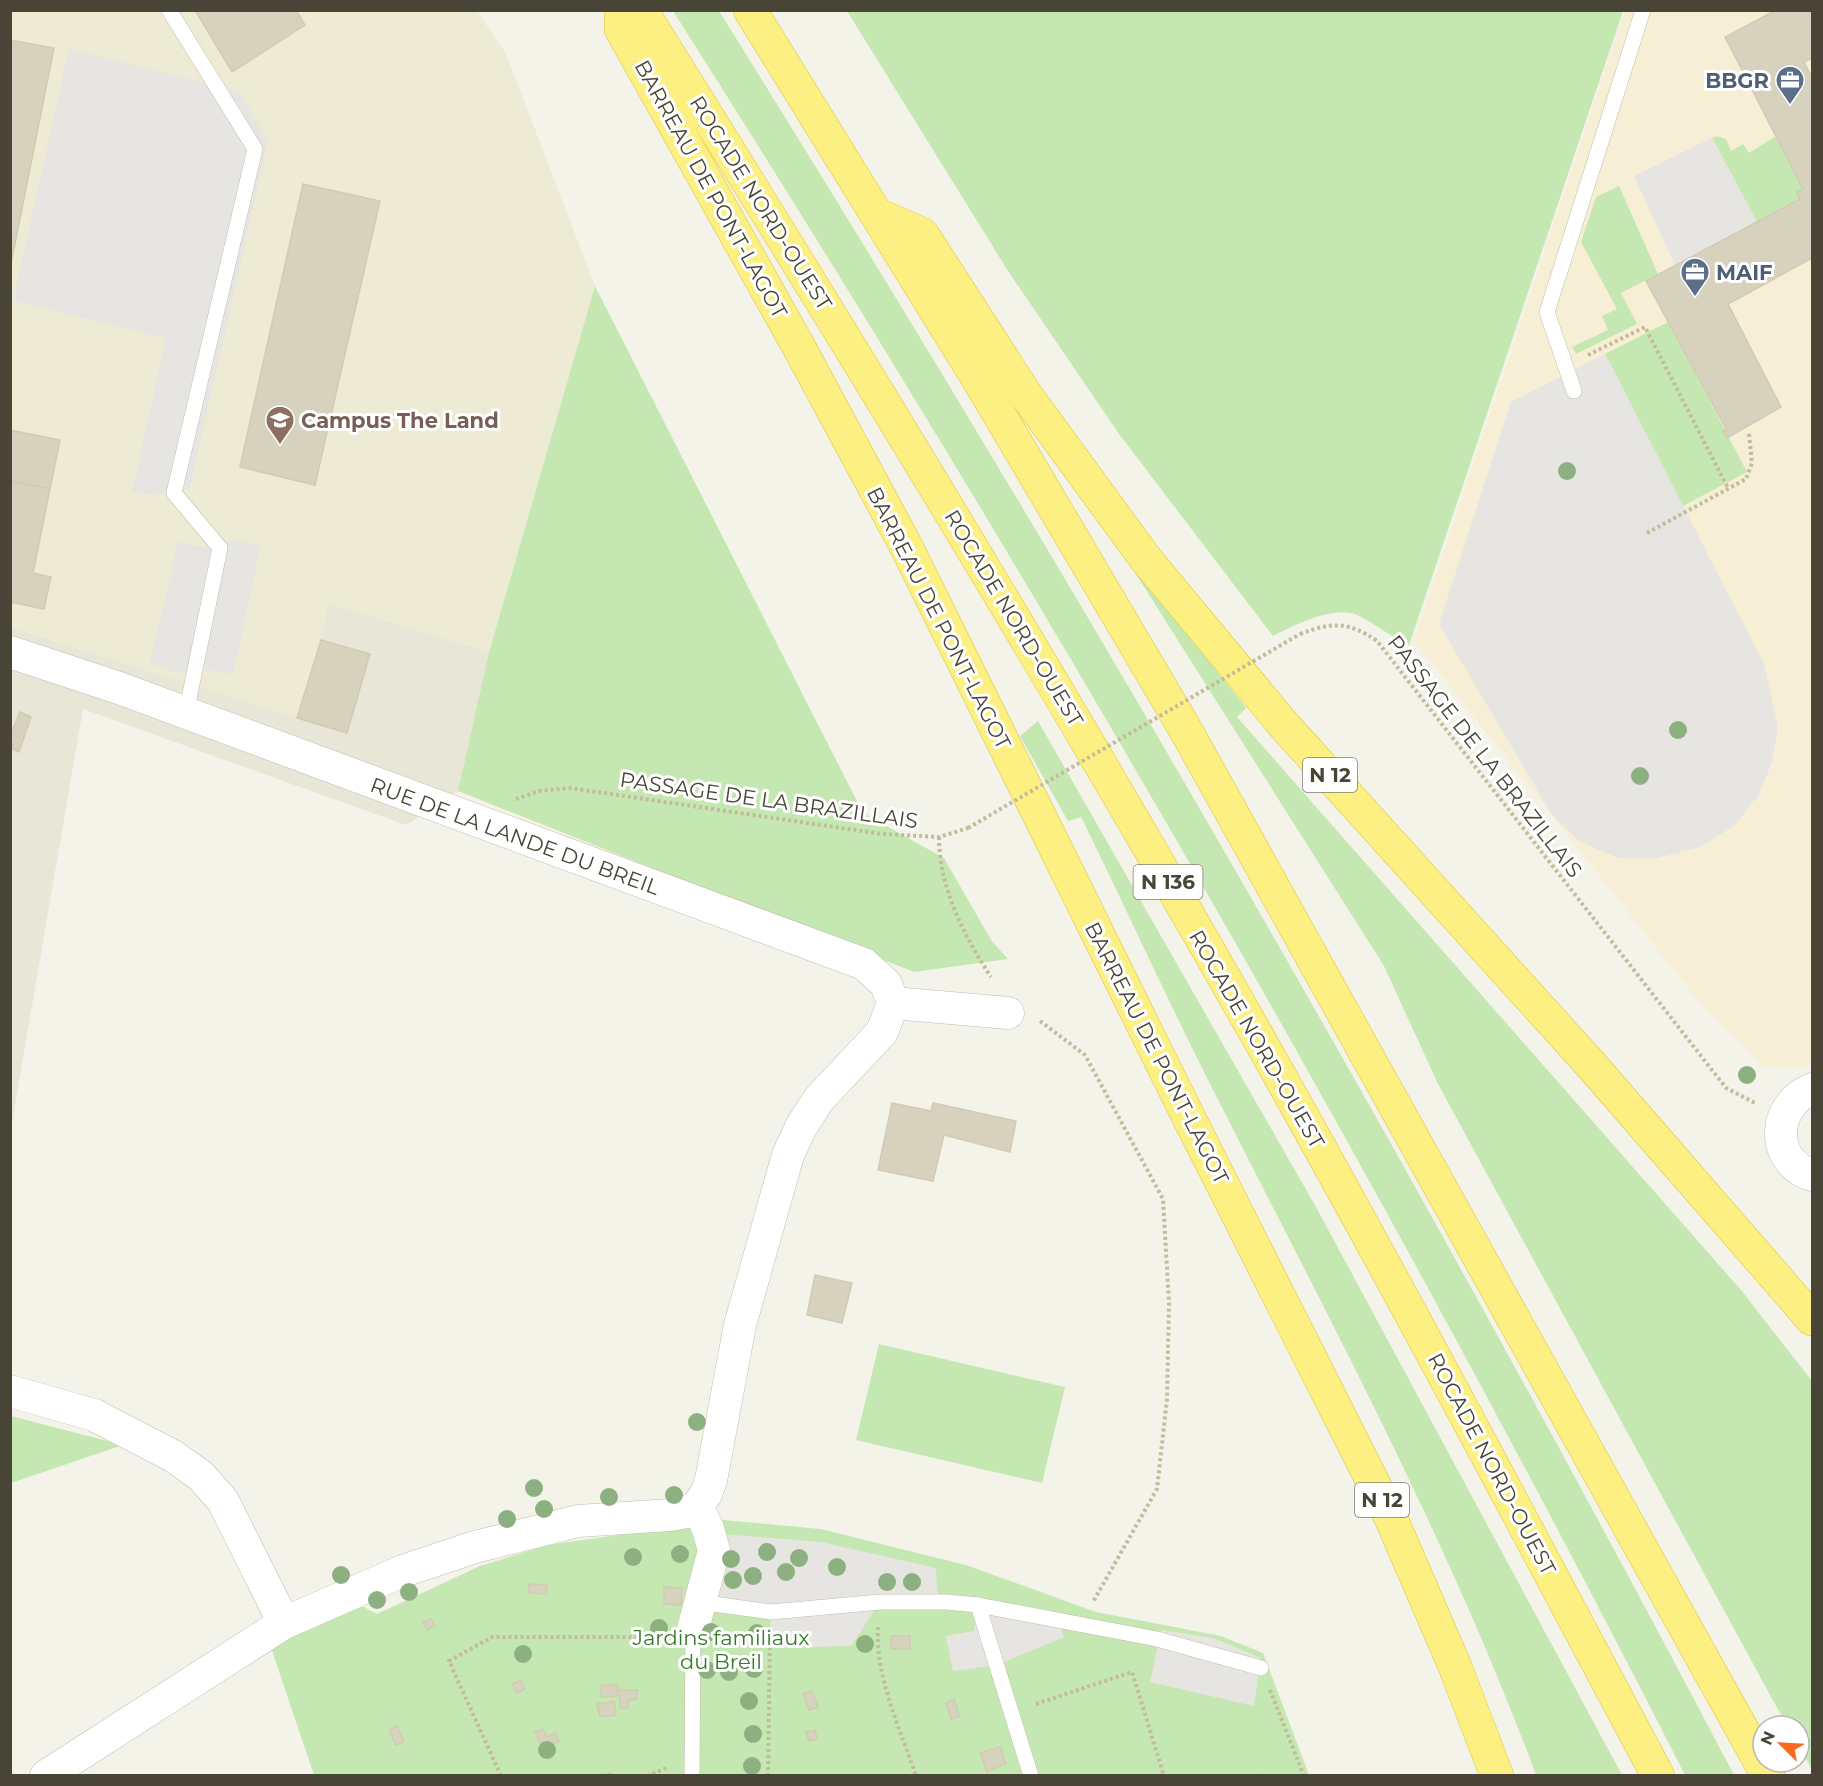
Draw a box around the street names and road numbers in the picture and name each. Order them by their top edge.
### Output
street label: BARREAU DE PONT-LAGOT [630,56,792,322]
street label: ROCADE NORD-OUEST [685,91,837,315]
street label: BARREAU DE PONT-LAGOT [862,483,1016,753]
street label: ROCADE NORD-OUEST [939,505,1089,731]
street label: PASSAGE DE LA BRAZILLAIS [1383,630,1587,882]
road number: N 12 [1303,758,1357,792]
street label: PASSAGE DE LA BRAZILLAIS [618,767,920,833]
street label: RUE DE LA LANDE DU BREIL [367,772,664,900]
road number: N 136 [1134,865,1202,899]
street label: BARREAU DE PONT-LAGOT [1080,918,1234,1188]
street label: ROCADE NORD-OUEST [1184,925,1330,1153]
street label: ROCADE NORD-OUEST [1423,1349,1561,1579]
road number: N 12 [1355,1483,1409,1517]

